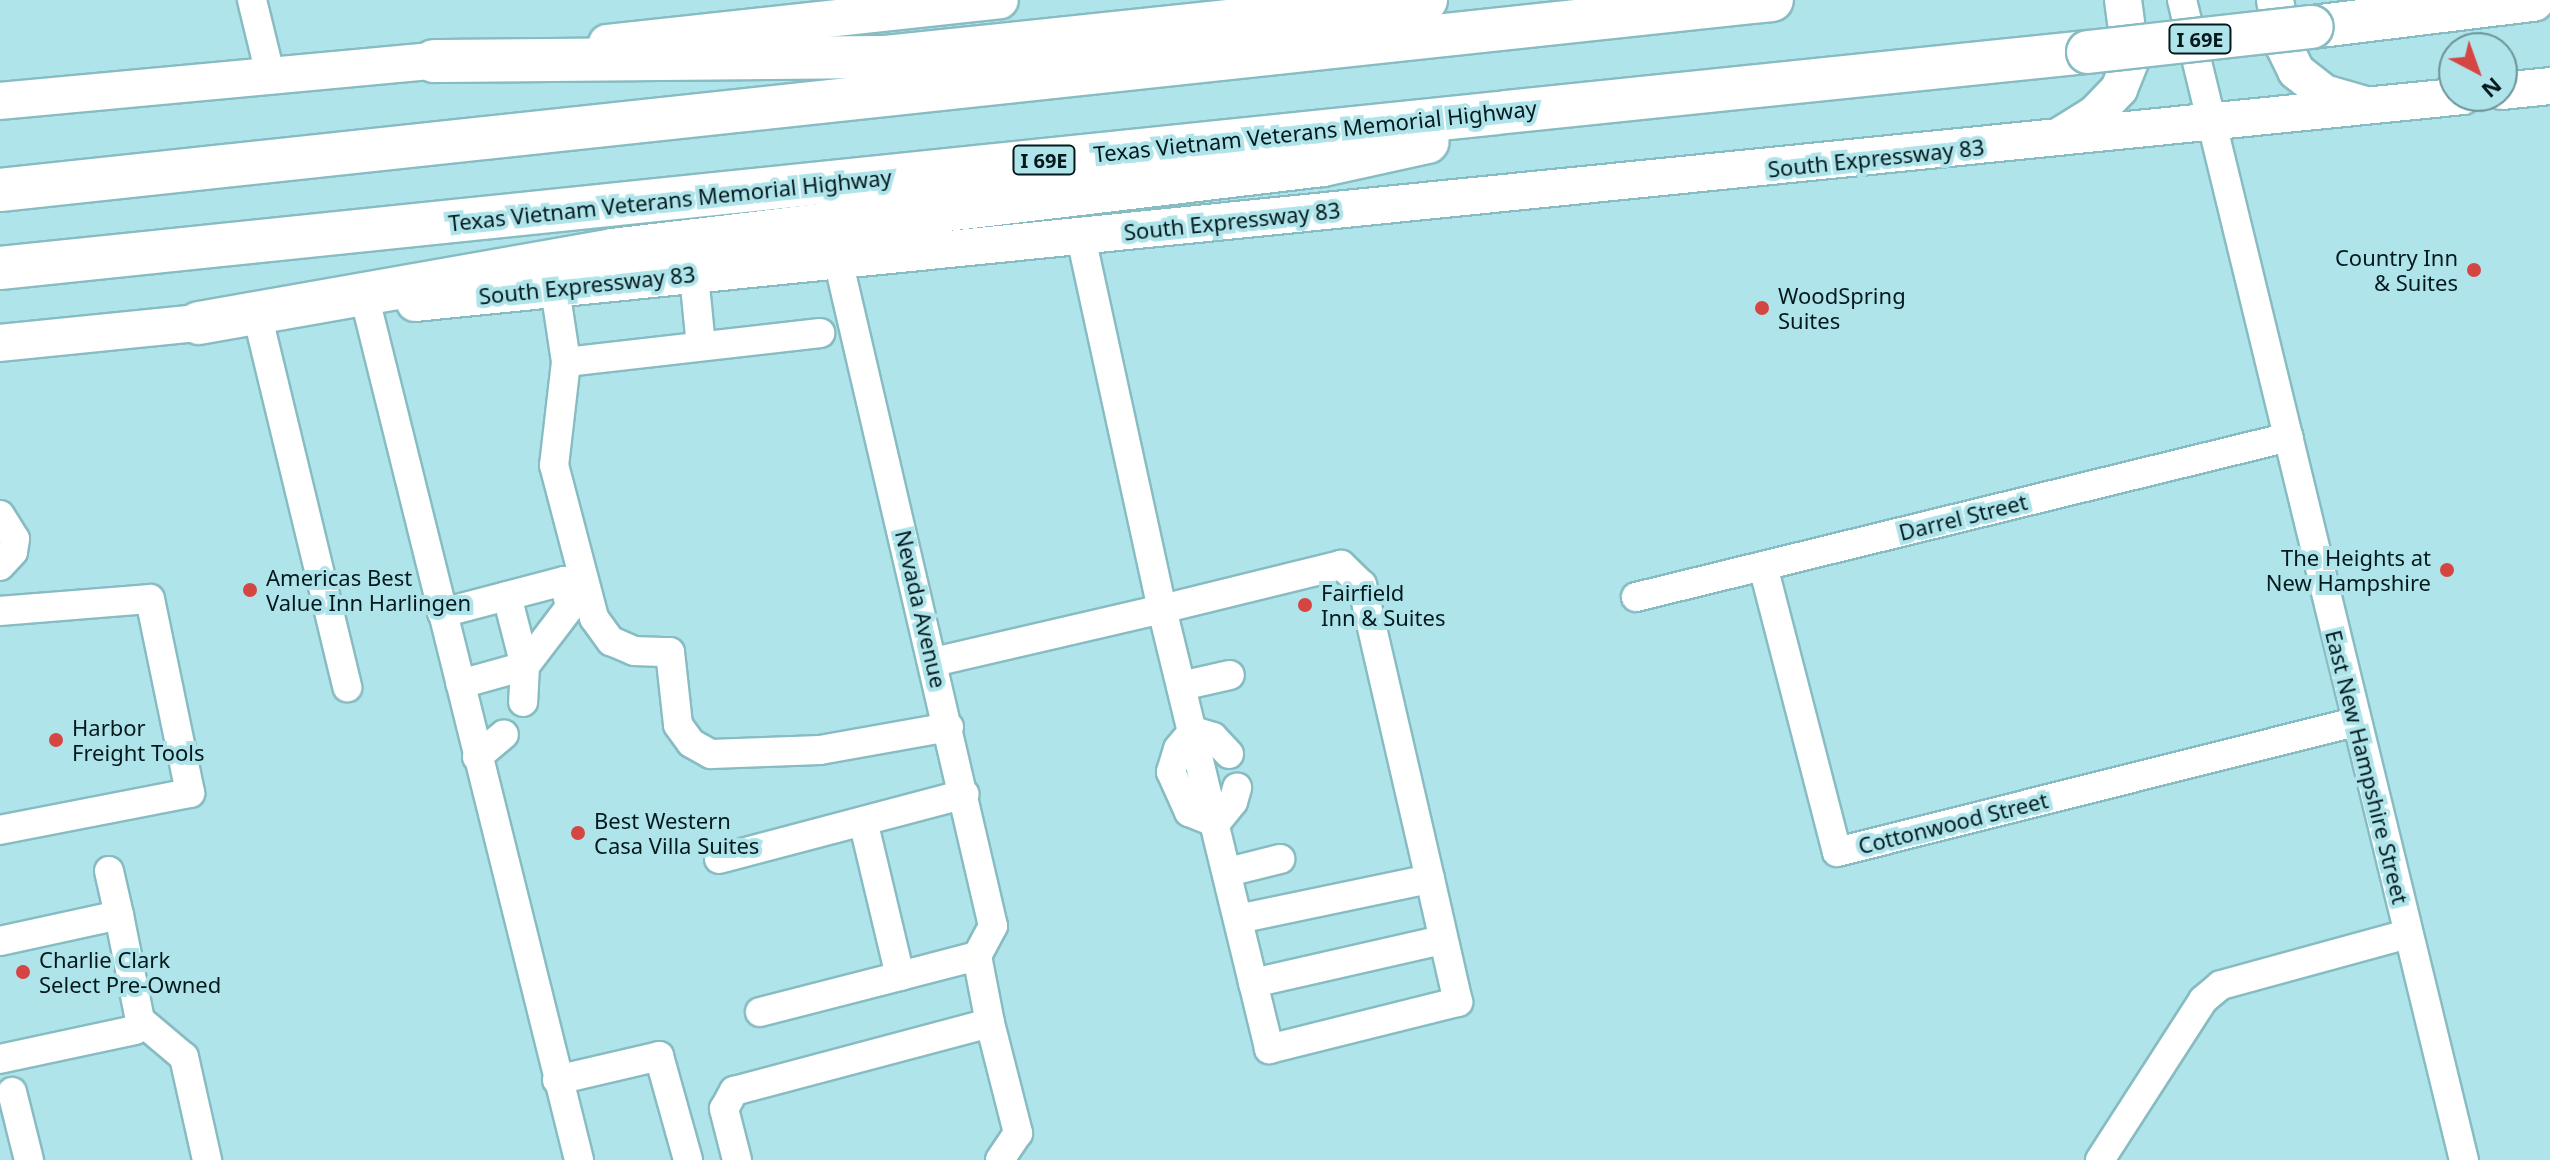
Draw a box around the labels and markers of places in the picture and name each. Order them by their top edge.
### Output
place label: Country Inn & Suites [2335,244,2458,296]
marker: Country Inn & Suites [2465,261,2483,279]
place label: WoodSpring Suites [1778,282,1906,334]
marker: WoodSpring Suites [1753,299,1771,317]
place label: The Heights at New Hampshire [2266,544,2431,596]
marker: The Heights at New Hampshire [2438,561,2456,579]
place label: Americas Best Value Inn Harlingen [266,564,471,616]
place label: Fairfield Inn & Suites [1321,579,1445,630]
marker: Americas Best Value Inn Harlingen [241,581,259,599]
marker: Fairfield Inn & Suites [1296,596,1314,614]
place label: Harbor Freight Tools [72,714,204,766]
marker: Harbor Freight Tools [47,731,65,749]
place label: Best Western Casa Villa Suites [594,807,759,858]
marker: Best Western Casa Villa Suites [569,824,587,842]
place label: Charlie Clark Select Pre-Owned [39,946,221,998]
marker: Charlie Clark Select Pre-Owned [14,963,32,981]

